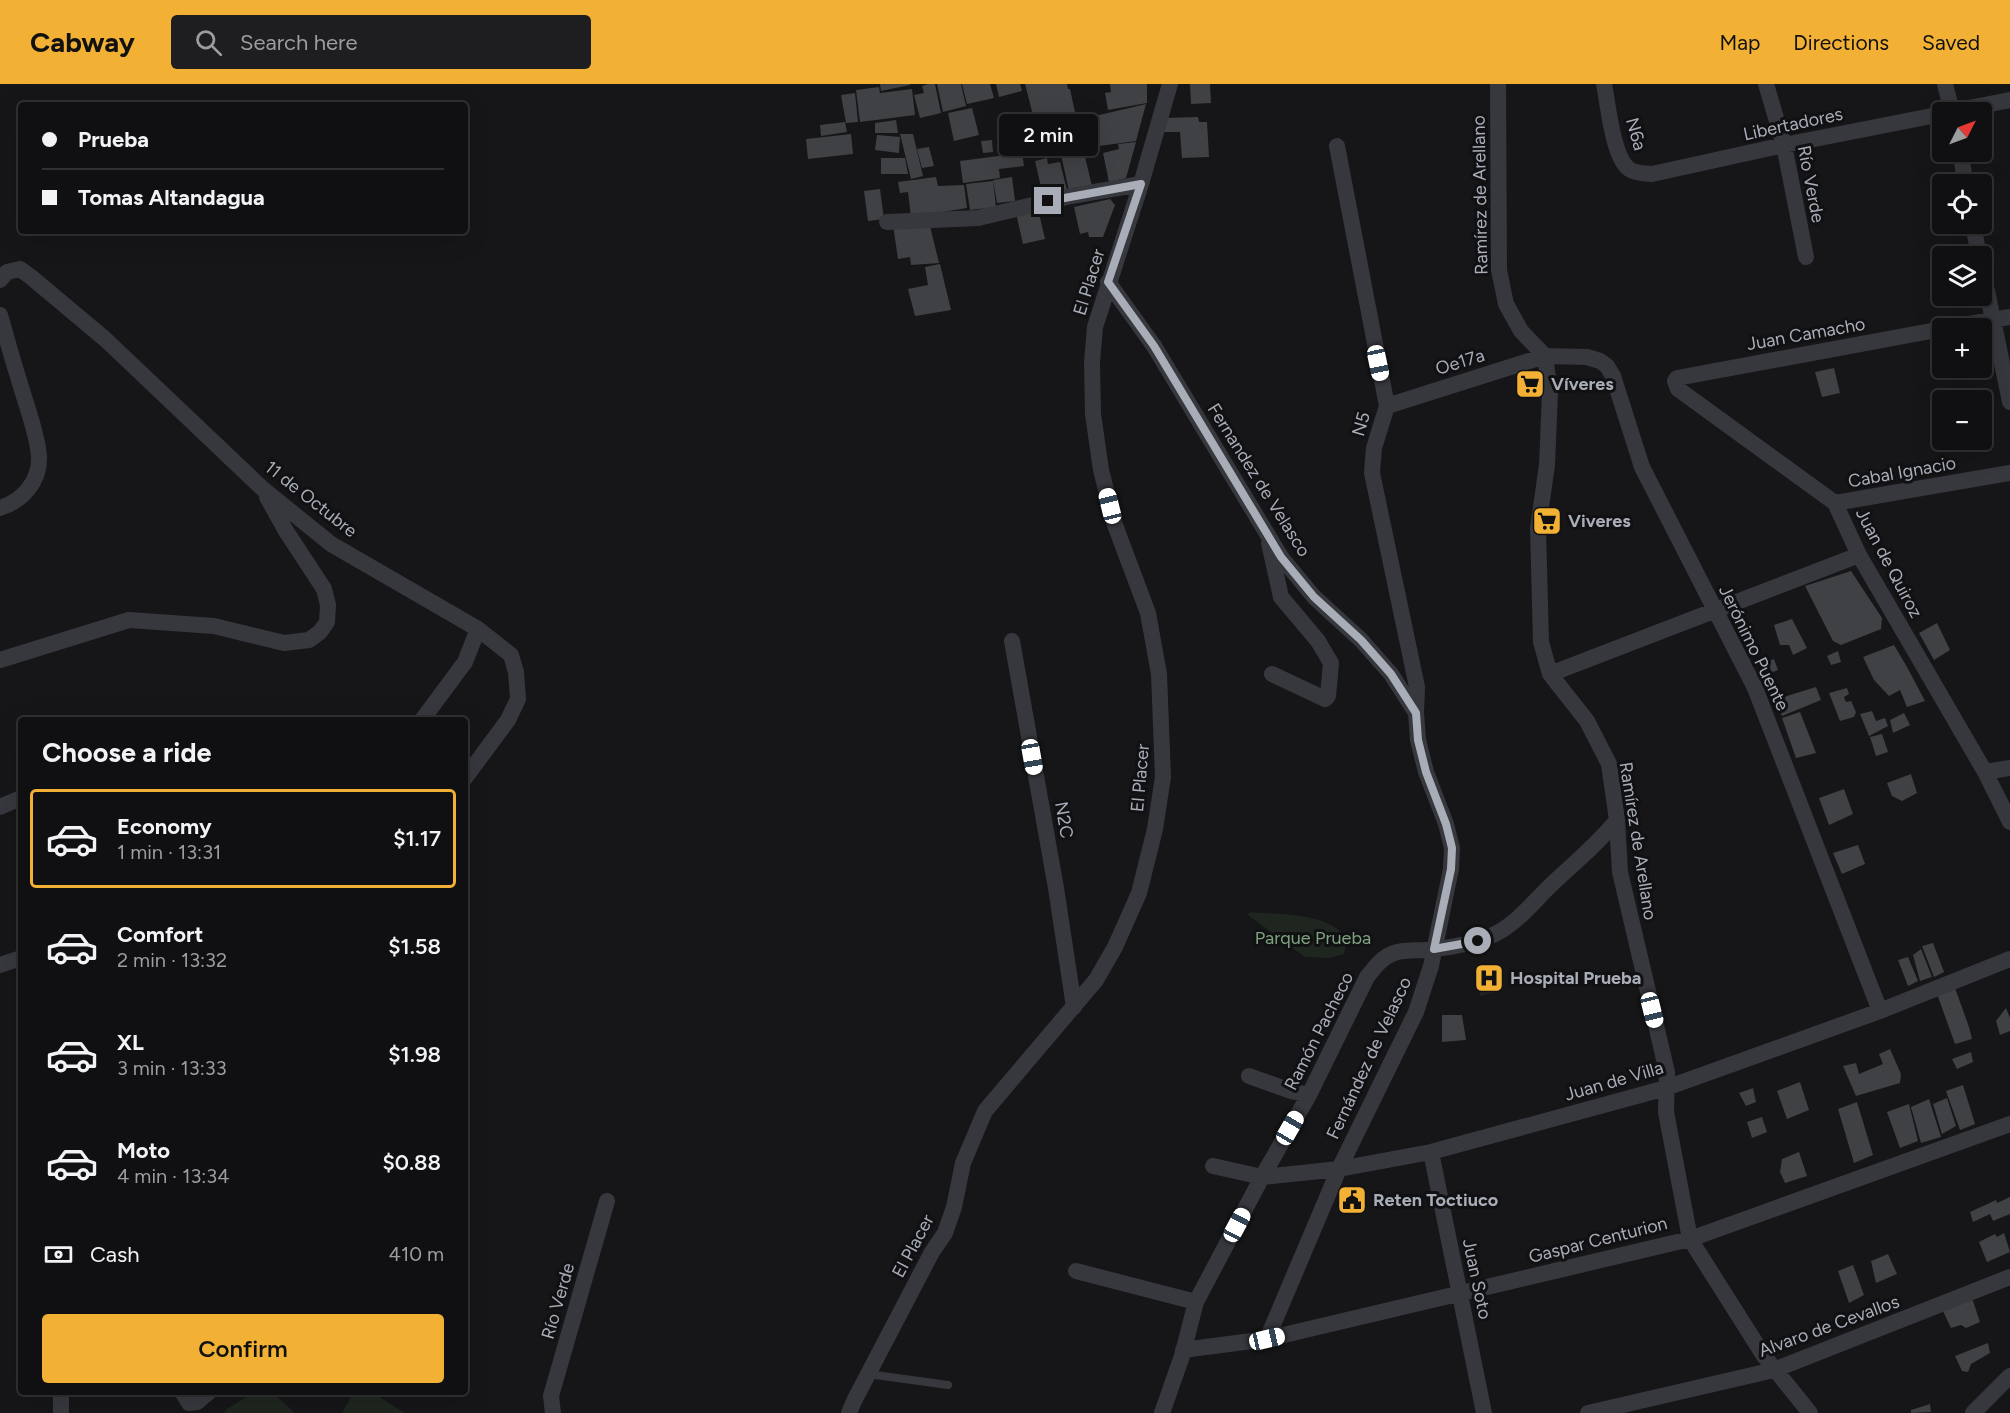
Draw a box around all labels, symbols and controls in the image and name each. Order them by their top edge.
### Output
search box [171,15,591,69]
text: Cabway [30,25,135,59]
icon: search [192,26,225,59]
text: Search here [240,29,357,56]
text: Map [1719,30,1760,55]
text: Directions [1793,30,1889,55]
text: Saved [1922,30,1980,55]
north arrow [1932,102,1992,162]
map controls [1932,102,1992,450]
street label: Libertadores [1741,103,1845,145]
callout: 2 min [998,114,1098,156]
street label: Ramírez de Arellano [1468,115,1492,275]
street label: N6a [1621,115,1651,153]
text: 2 min [1024,123,1073,147]
text: Prueba [78,126,149,153]
street label: Río Verde [1793,143,1829,225]
button: locate [1932,174,1992,234]
text: Tomas Altandagua [78,184,265,211]
route end [1034,187,1061,214]
street label: El Placer [1068,246,1110,318]
button: layers [1932,246,1992,306]
street label: Juan Camacho [1745,313,1867,355]
button: + [1932,318,1992,378]
car [1365,344,1391,382]
street label: Oe17a [1433,344,1487,380]
supermarket icon: Víveres [1514,368,1546,400]
place label: Víveres [1551,373,1614,395]
button: − [1932,390,1992,450]
street label: Fernandez de Velasco [1203,399,1315,561]
street label: N5 [1347,409,1375,439]
street label: Cabal Ignacio [1846,452,1958,492]
street label: 11 de Octubre [260,456,362,542]
car [1097,486,1123,526]
street label: Juan de Quiroz [1851,504,1927,622]
supermarket icon: Viveres [1531,505,1563,537]
place label: Viveres [1568,510,1631,532]
street label: Jerónimo Puente [1714,582,1794,714]
text: Choose a ride [42,736,211,769]
car [1020,738,1044,776]
street label: El Placer [1126,743,1154,813]
street label: Ramírez de Arellano [1615,760,1661,922]
street label: N2C [1050,800,1078,840]
icon: car [45,812,99,866]
text: Economy [117,813,212,840]
text: $1.17 [393,825,441,852]
text: 1 min · 13:31 [117,840,221,864]
icon: car [45,920,99,974]
text: Comfort [117,921,203,948]
park label: Parque Prueba [1255,927,1371,949]
route start [1464,927,1491,954]
text: $1.58 [388,933,441,960]
text: 2 min · 13:32 [117,948,227,972]
hospital icon: Hospital Prueba [1473,962,1505,994]
place label: Hospital Prueba [1510,967,1641,989]
street label: Ramón Pacheco [1280,968,1358,1094]
street label: Fernández de Velasco [1322,973,1416,1143]
car [1639,990,1665,1030]
icon: car [45,1028,99,1082]
text: XL [117,1029,144,1056]
text: $1.98 [388,1041,441,1068]
text: 3 min · 13:33 [117,1056,227,1080]
street label: Juan de Villa [1562,1056,1666,1106]
car [1273,1108,1307,1148]
icon: car [45,1136,99,1190]
text: Moto [117,1137,170,1164]
text: $0.88 [382,1149,441,1176]
text: 4 min · 13:34 [117,1164,230,1188]
public building icon: Reten Toctiuco [1336,1184,1368,1216]
place label: Reten Toctiuco [1373,1189,1498,1211]
car [1221,1205,1253,1245]
street label: El Placer [887,1211,939,1281]
street label: Gaspar Centurion [1526,1212,1670,1268]
street label: Juan Soto [1458,1237,1496,1321]
icon: cash [42,1238,75,1271]
text: Cash [90,1241,140,1268]
text: 410 m [389,1242,444,1266]
street label: Río Verde [537,1260,579,1342]
street label: Alvaro de Cevallos [1756,1290,1902,1362]
button: Confirm [42,1314,444,1383]
car [1247,1326,1287,1352]

